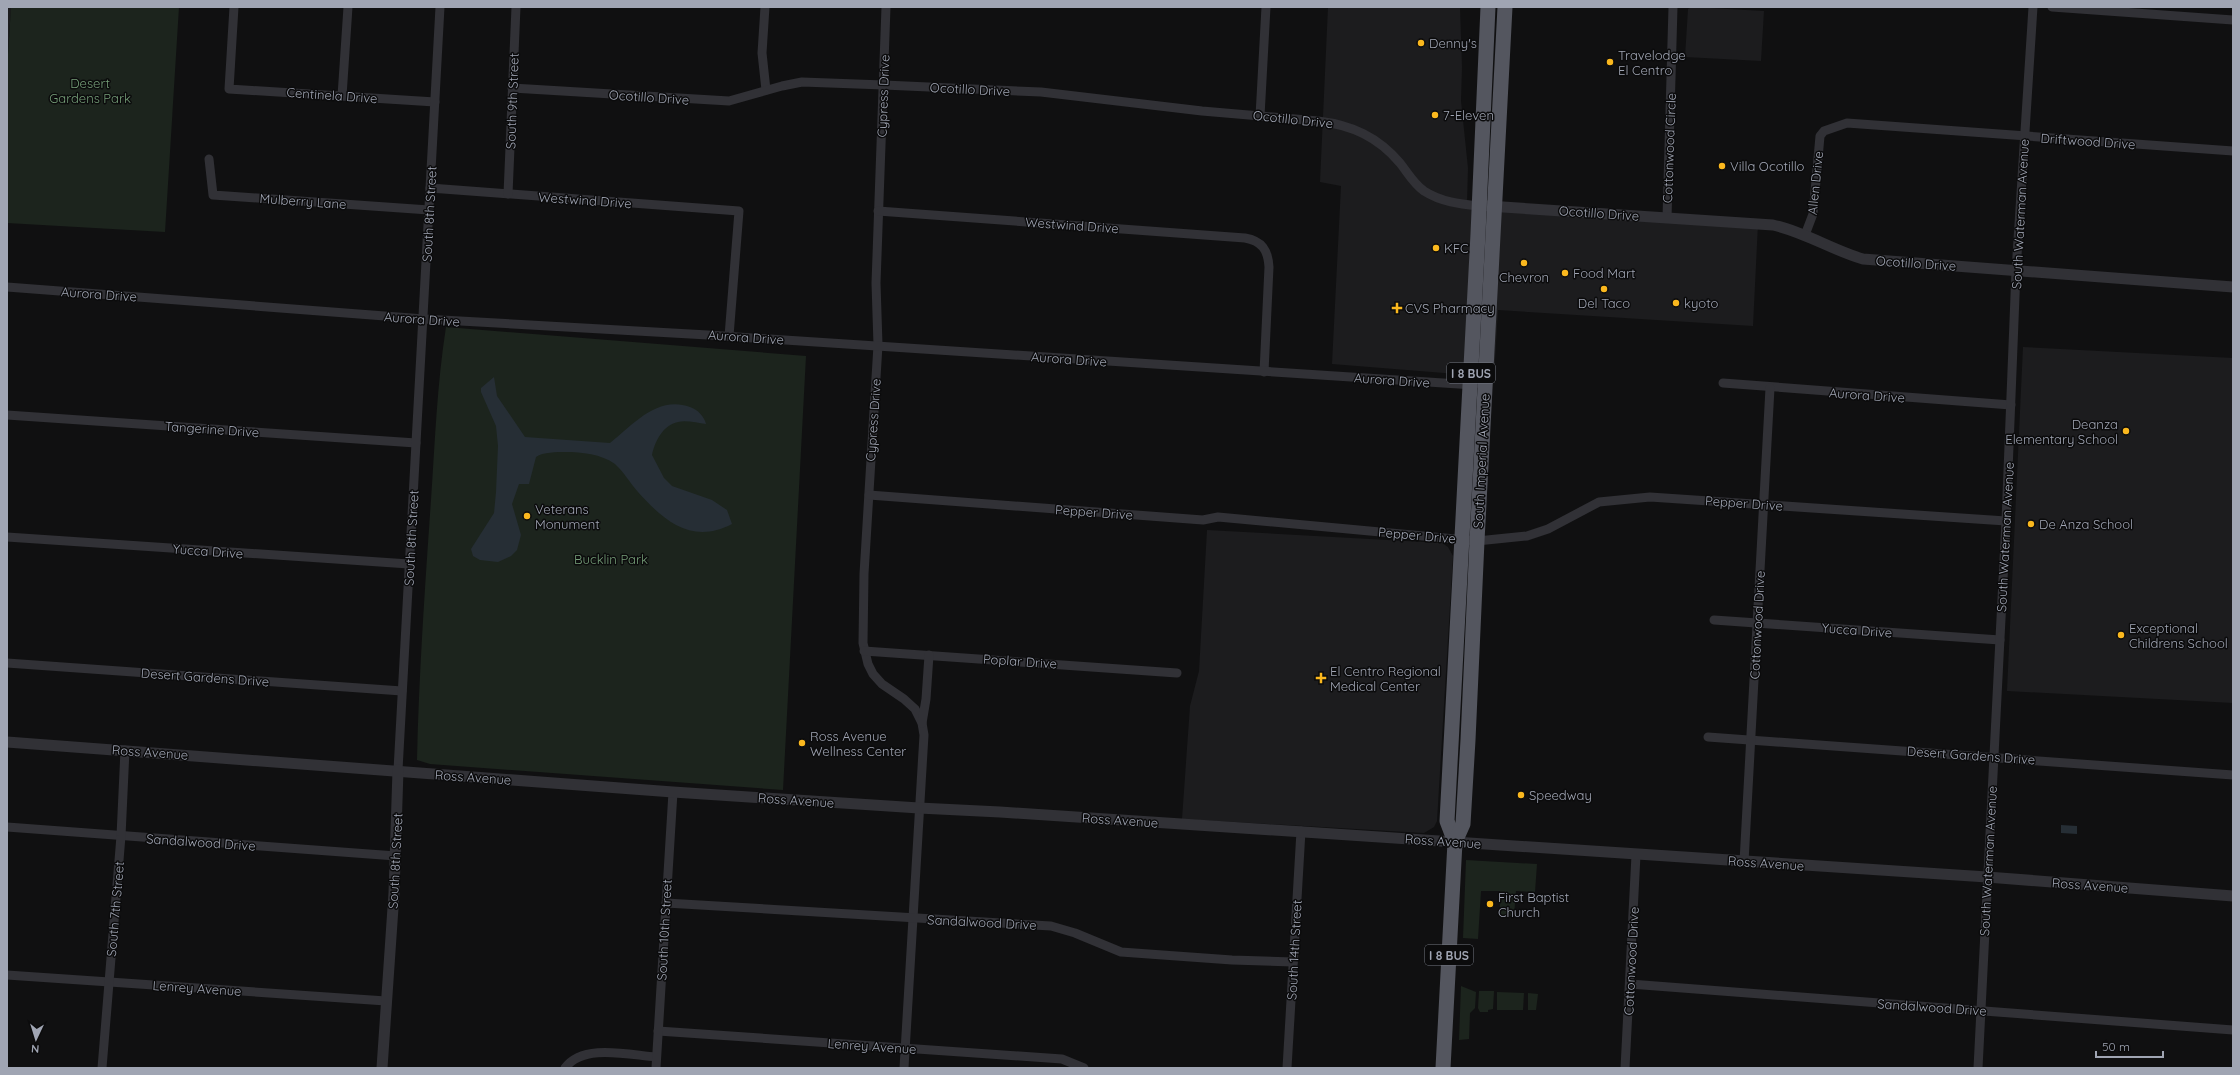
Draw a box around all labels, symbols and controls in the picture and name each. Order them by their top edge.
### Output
place label: Denny's [1429,35,1477,51]
marker: Denny's [1416,38,1426,48]
place label: Travelodge El Centro [1618,47,1686,78]
street label: South 9th Street [502,53,522,149]
street label: Cypress Drive [874,54,892,138]
marker: Travelodge El Centro [1605,57,1615,67]
park label: Desert Gardens Park [49,75,131,106]
street label: Ocotillo Drive [929,79,1011,99]
street label: Centinela Drive [286,84,378,106]
street label: Ocotillo Drive [608,86,690,108]
street label: Cottonwood Circle [1659,93,1679,203]
street label: Ocotillo Drive [1252,107,1334,131]
place label: 7-Eleven [1443,107,1494,123]
marker: 7-Eleven [1430,110,1440,120]
street label: Driftwood Drive [2040,130,2136,152]
street label: South Waterman Avenue [2008,139,2032,289]
street label: Allen Drive [1804,150,1826,216]
place label: Villa Ocotillo [1730,158,1805,174]
marker: Villa Ocotillo [1717,161,1727,171]
street label: South 8th Street [419,166,439,262]
street label: Westwind Drive [538,189,632,211]
street label: Mulberry Lane [259,190,347,212]
street label: Ocotillo Drive [1558,202,1640,224]
street label: Westwind Drive [1025,214,1119,236]
place label: KFC [1444,240,1469,256]
marker: KFC [1431,243,1441,253]
street label: Ocotillo Drive [1875,252,1957,274]
marker: Chevron [1519,258,1529,268]
place label: Food Mart [1573,265,1635,281]
marker: Food Mart [1560,268,1570,278]
place label: Chevron [1499,269,1549,285]
street label: Aurora Drive [61,283,137,305]
marker: Del Taco [1599,284,1609,294]
place label: Del Taco [1578,295,1630,311]
place label: kyoto [1684,295,1718,311]
marker: kyoto [1671,298,1681,308]
place label: CVS Pharmacy [1405,300,1495,316]
marker: CVS Pharmacy [1392,303,1402,313]
street label: Aurora Drive [384,308,460,330]
street label: Aurora Drive [708,326,784,348]
street label: Aurora Drive [1031,348,1107,370]
road number: I 8 BUS [1447,363,1495,383]
street label: Aurora Drive [1354,369,1430,391]
street label: Cypress Drive [862,378,884,462]
street label: Aurora Drive [1829,384,1905,406]
street label: South Imperial Avenue [1469,393,1493,529]
place label: Deanza Elementary School [2005,416,2118,447]
street label: Tangerine Drive [164,418,260,440]
marker: Deanza Elementary School [2121,426,2131,436]
street label: South Waterman Avenue [1993,462,2017,612]
street label: South 8th Street [401,490,421,586]
street label: Pepper Drive [1705,492,1783,514]
place label: Veterans Monument [535,501,600,532]
street label: Pepper Drive [1055,501,1133,523]
marker: Veterans Monument [522,511,532,521]
place label: De Anza School [2039,516,2133,532]
marker: De Anza School [2026,519,2036,529]
street label: Pepper Drive [1377,524,1457,546]
street label: Yucca Drive [172,541,244,561]
park label: Bucklin Park [574,551,648,567]
street label: Cottonwood Drive [1746,570,1768,680]
street label: Yucca Drive [1821,620,1893,640]
place label: Exceptional Childrens School [2129,620,2228,651]
marker: Exceptional Childrens School [2116,630,2126,640]
street label: Poplar Drive [983,650,1057,672]
place label: El Centro Regional Medical Center [1330,663,1441,694]
street label: Desert Gardens Drive [140,665,270,689]
marker: El Centro Regional Medical Center [1315,672,1327,684]
place label: Ross Avenue Wellness Center [810,728,906,759]
marker: Ross Avenue Wellness Center [797,738,807,748]
street label: Ross Avenue [111,741,189,763]
street label: Desert Gardens Drive [1906,743,2036,767]
street label: Ross Avenue [434,766,512,788]
street label: South Waterman Avenue [1976,786,2000,936]
place label: Speedway [1529,787,1592,803]
street label: Ross Avenue [757,789,835,811]
marker: Speedway [1516,790,1526,800]
street label: Ross Avenue [1081,809,1159,831]
street label: South 8th Street [385,813,405,909]
street label: Sandalwood Drive [146,830,256,854]
street label: Ross Avenue [1404,830,1482,852]
street label: Ross Avenue [1727,852,1805,874]
street label: South 7th Street [103,861,127,957]
street label: Ross Avenue [2051,874,2129,896]
street label: South 10th Street [653,879,675,981]
place label: First Baptist Church [1498,889,1569,920]
marker: First Baptist Church [1485,899,1495,909]
street label: South 14th Street [1283,900,1305,1000]
street label: Cottonwood Drive [1620,906,1642,1016]
street label: Sandalwood Drive [927,911,1037,933]
road number: I 8 BUS [1425,945,1473,965]
street label: Lenrey Avenue [152,977,242,999]
street label: Sandalwood Drive [1877,995,1987,1019]
north arrow [16,1019,56,1059]
scale bar [2096,1033,2163,1059]
street label: Lenrey Avenue [827,1035,917,1057]
text: 50 m [2102,1039,2130,1054]
text: N [31,1042,40,1056]

